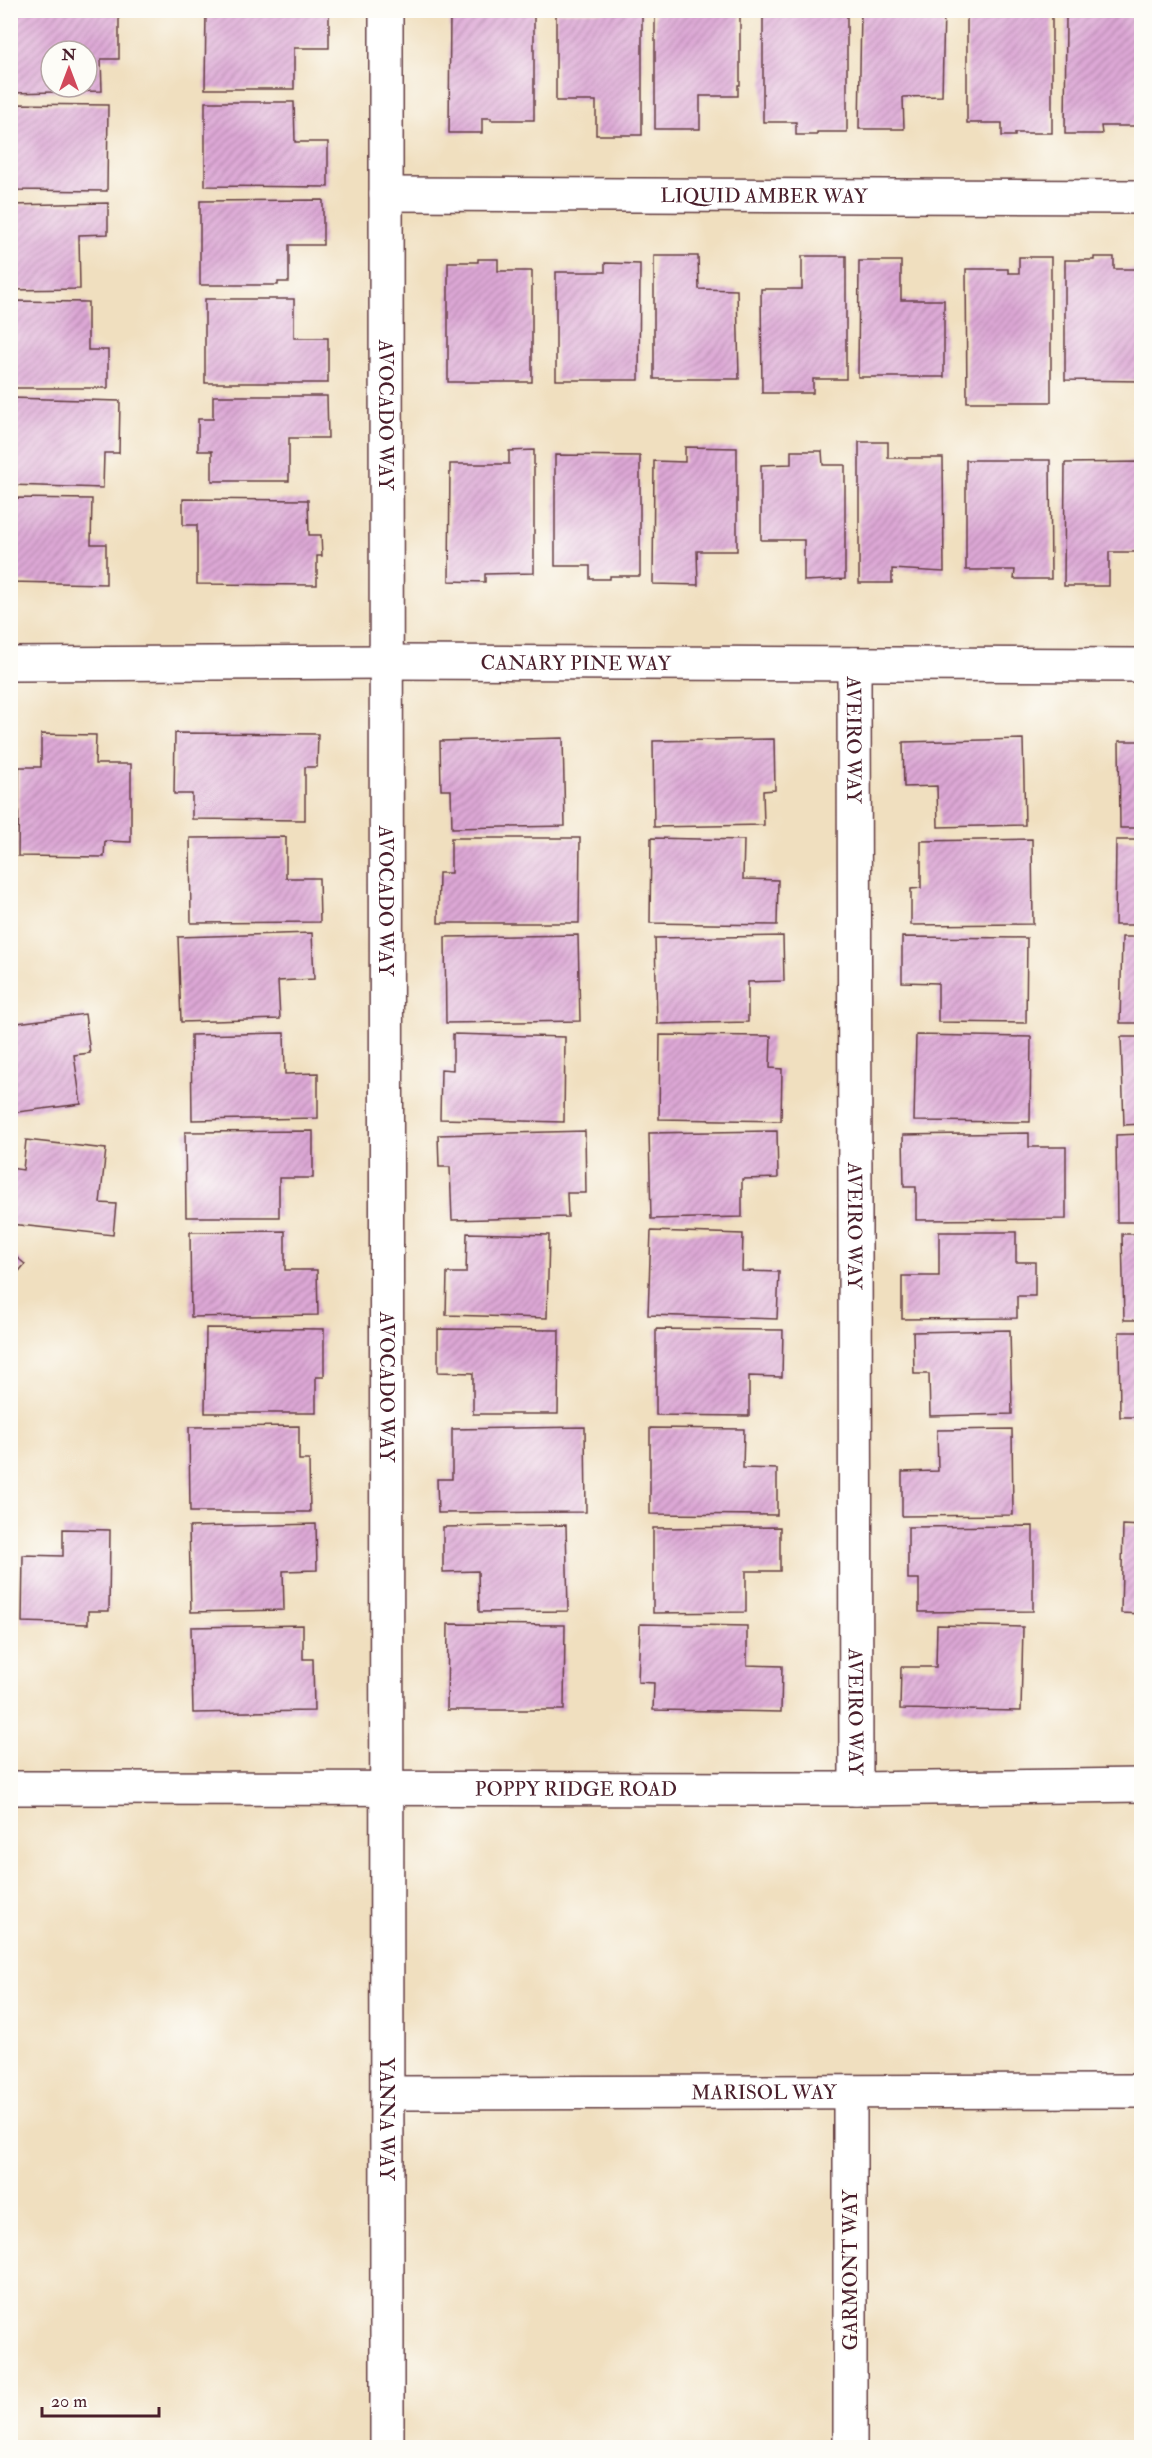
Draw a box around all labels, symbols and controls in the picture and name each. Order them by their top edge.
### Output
north arrow [39,39,99,99]
text: N [61,45,77,65]
street label: LIQUID AMBER WAY [660,183,869,209]
street label: AVOCADO WAY [373,339,398,492]
street label: CANARY PINE WAY [481,650,673,676]
street label: AVEIRO WAY [841,675,866,805]
street label: AVOCADO WAY [373,825,398,978]
street label: AVEIRO WAY [842,1161,867,1291]
street label: AVOCADO WAY [374,1311,399,1464]
street label: AVEIRO WAY [843,1647,868,1777]
street label: POPPY RIDGE ROAD [475,1777,677,1802]
street label: YANNA WAY [374,2057,399,2182]
street label: MARISOL WAY [691,2080,838,2105]
street label: GARMONT WAY [838,2188,863,2351]
scale bar [42,2380,159,2418]
text: 20 m [51,2390,87,2413]

